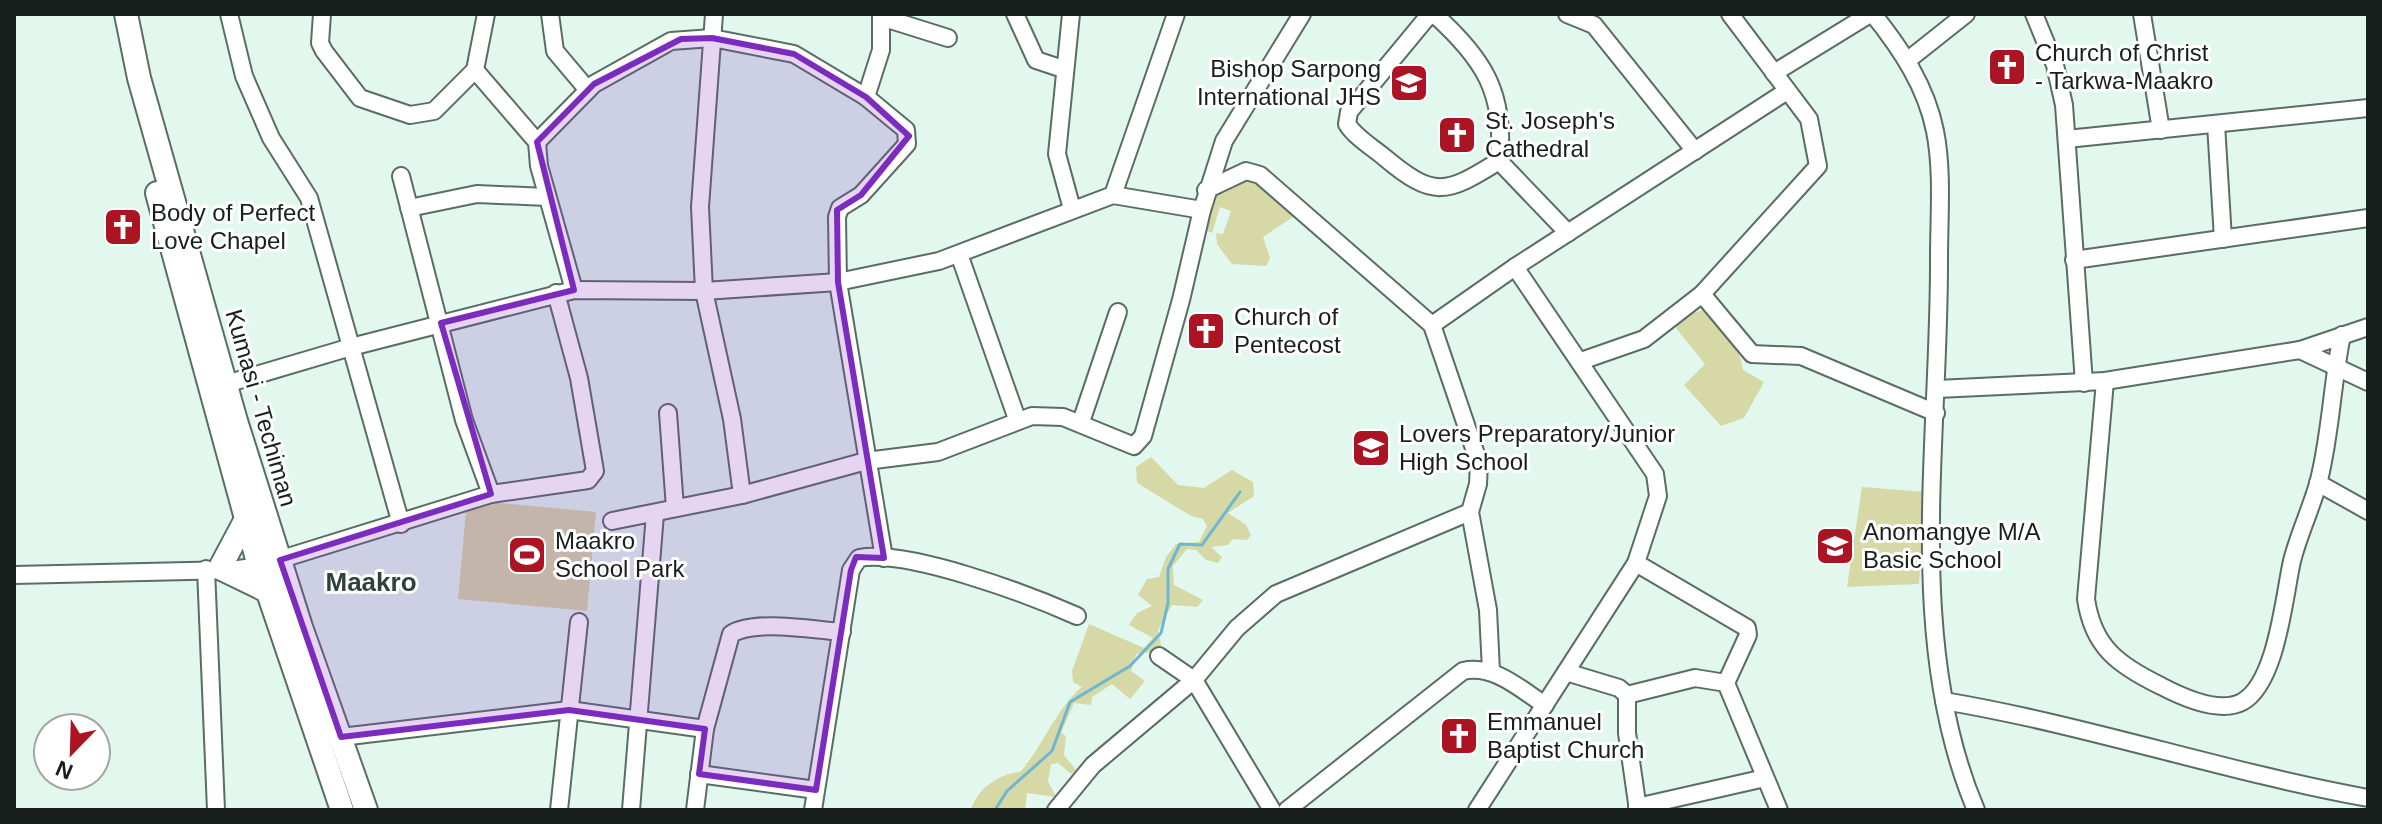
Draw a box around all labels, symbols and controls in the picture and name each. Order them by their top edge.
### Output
place label: Church of Christ - Tarkwa-Maakro [2035,39,2213,94]
church icon: Church of Christ - Tarkwa-Maakro [1986,46,2028,88]
place label: Bishop Sarpong International JHS [1197,55,1381,110]
school or university icon: Bishop Sarpong International JHS [1388,62,1430,104]
place label: St. Joseph's Cathedral [1485,107,1615,162]
church icon: St. Joseph's Cathedral [1436,114,1478,156]
place label: Body of Perfect Love Chapel [151,199,315,254]
church icon: Body of Perfect Love Chapel [102,206,144,248]
place label: Church of Pentecost [1234,303,1341,358]
street label: Kumasi - Techiman [220,306,303,509]
church icon: Church of Pentecost [1185,310,1227,352]
place label: Lovers Preparatory/Junior High School [1399,420,1675,475]
school or university icon: Lovers Preparatory/Junior High School [1350,427,1392,469]
place label: Anomangye M/A Basic School [1863,518,2040,573]
school or university icon: Anomangye M/A Basic School [1814,525,1856,567]
place label: Maakro School Park [555,527,685,582]
sports icon: Maakro School Park [506,534,548,576]
district label: Maakro [325,567,417,597]
place label: Emmanuel Baptist Church [1487,708,1644,763]
north arrow [32,712,112,792]
church icon: Emmanuel Baptist Church [1438,715,1480,757]
text: N [52,755,77,785]

